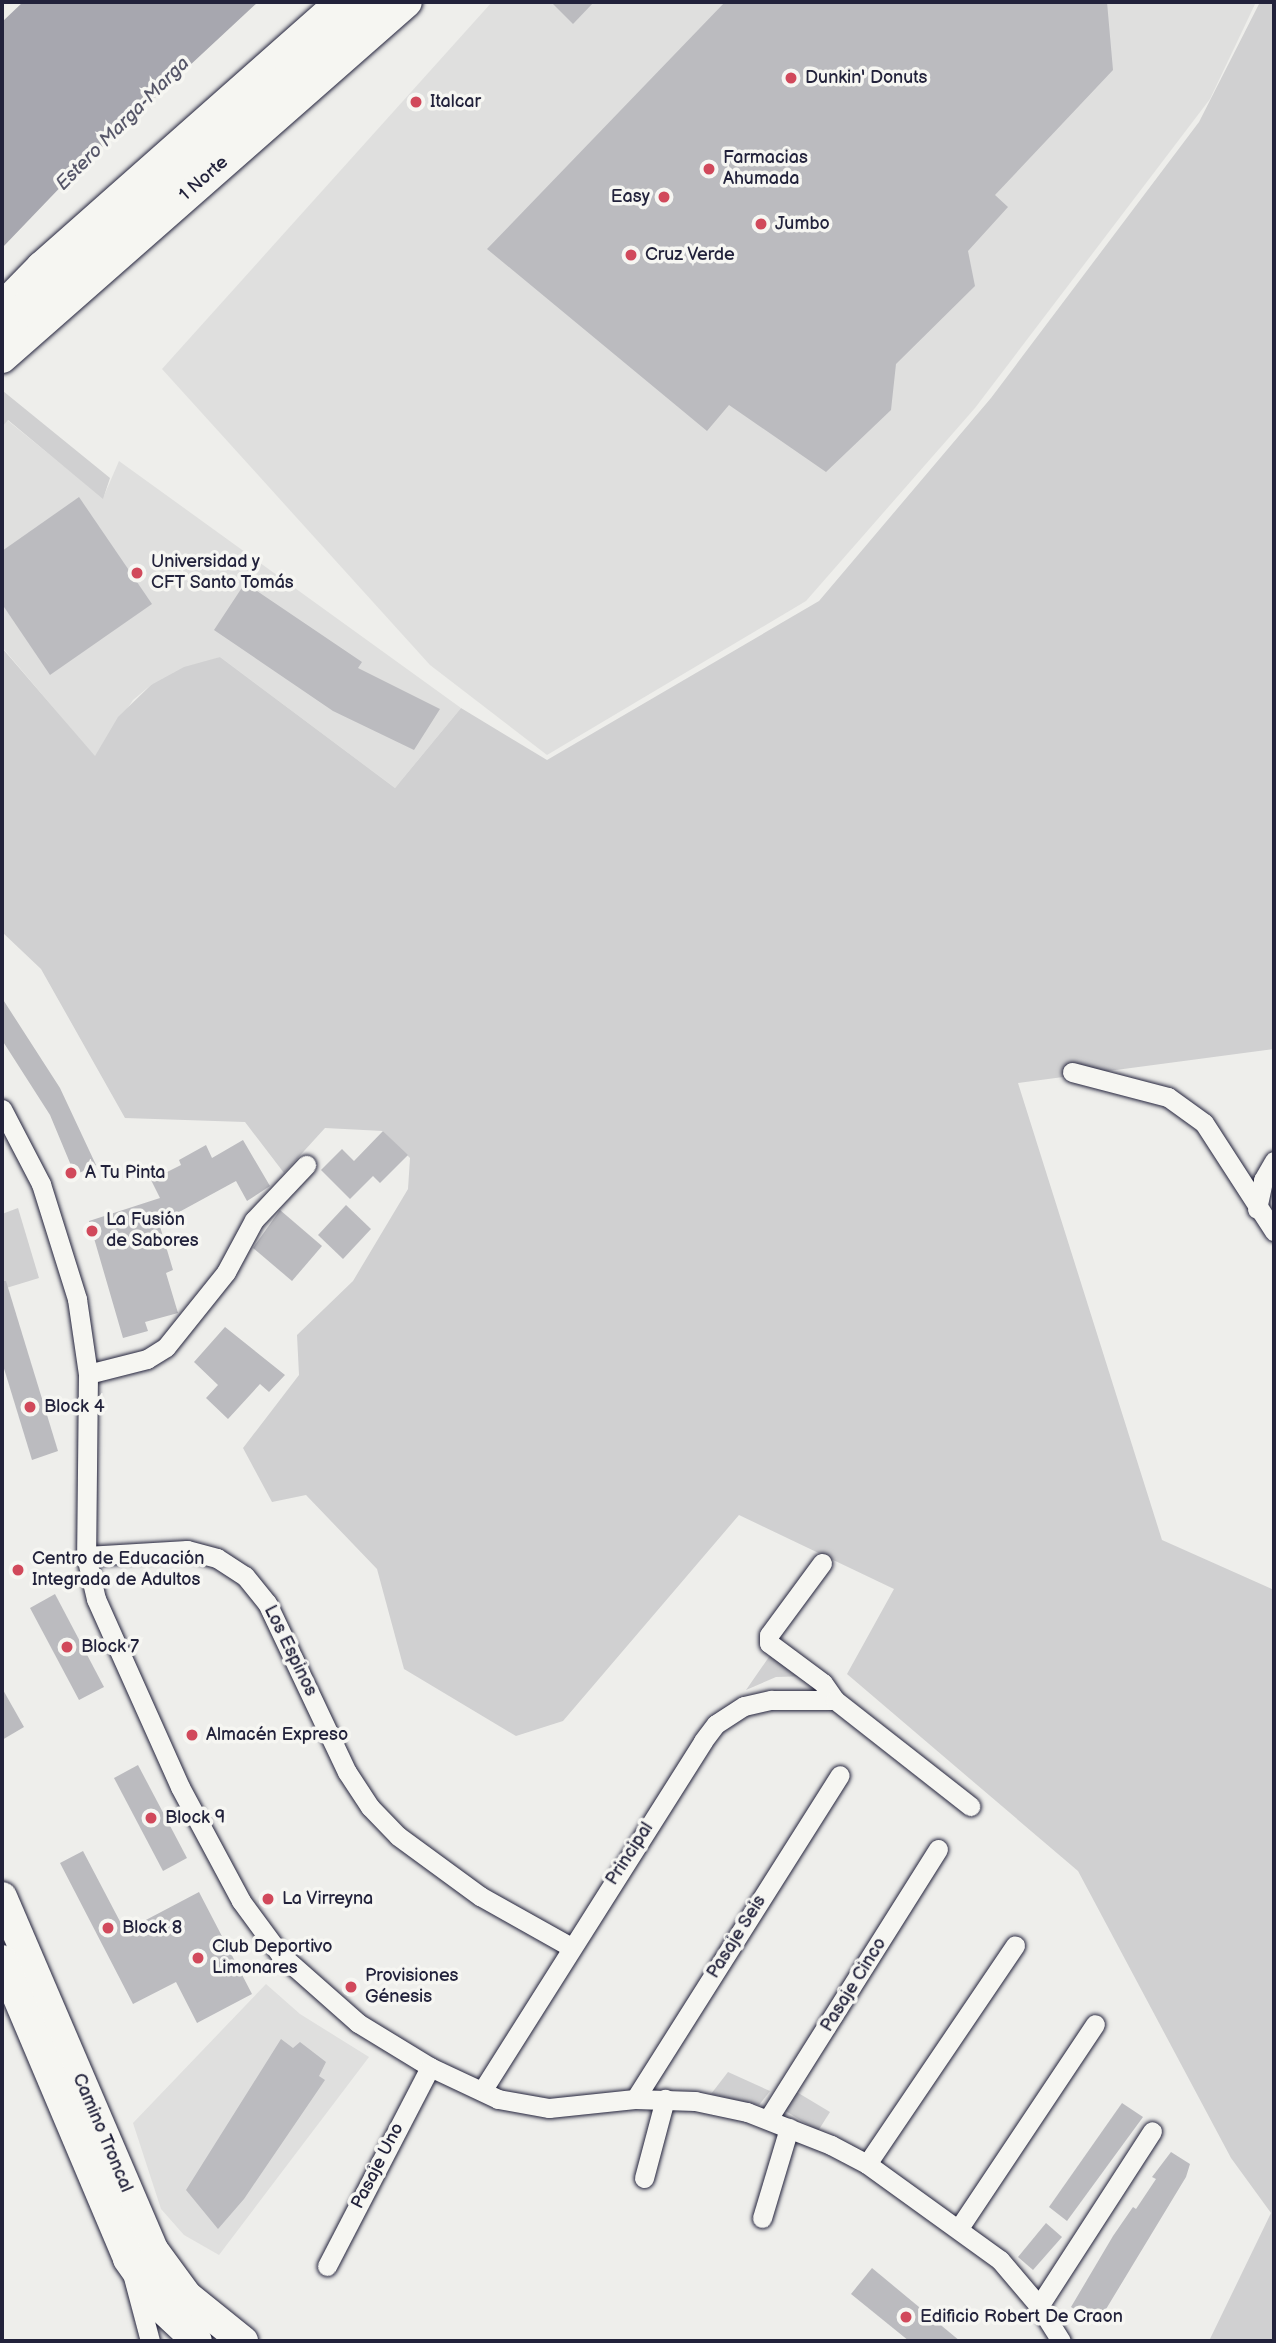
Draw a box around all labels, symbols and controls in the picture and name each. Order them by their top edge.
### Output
water label: Estero Marga-Marga [51,52,195,196]
place label: Dunkin' Donuts [805,67,927,89]
marker: Dunkin' Donuts [783,70,799,86]
place label: Italcar [430,91,481,113]
marker: Italcar [408,94,424,110]
place label: Farmacias Ahumada [723,148,808,190]
street label: 1 Norte [175,152,233,206]
marker: Farmacias Ahumada [701,161,717,177]
place label: Easy [611,186,650,208]
marker: Easy [656,189,672,205]
place label: Jumbo [775,213,830,235]
marker: Jumbo [753,216,769,232]
place label: Cruz Verde [645,244,735,266]
marker: Cruz Verde [623,247,639,263]
place label: Universidad y CFT Santo Tomás [151,552,295,594]
marker: Universidad y CFT Santo Tomás [129,565,145,581]
place label: A Tu Pinta [85,1162,166,1184]
marker: A Tu Pinta [63,1165,79,1181]
place label: La Fusión de Sabores [106,1210,199,1252]
marker: La Fusión de Sabores [84,1223,100,1239]
place label: Block 4 [44,1396,105,1418]
marker: Block 4 [22,1399,38,1415]
place label: Centro de Educación Integrada de Adultos [32,1549,204,1592]
marker: Centro de Educación Integrada de Adultos [10,1562,26,1578]
street label: Los Espinos [259,1602,321,1700]
place label: Block 7 [81,1636,140,1658]
marker: Block 7 [59,1639,75,1655]
place label: Almacén Expreso [206,1724,348,1746]
marker: Almacén Expreso [184,1727,200,1743]
place label: Block 9 [165,1807,225,1829]
marker: Block 9 [143,1810,159,1826]
street label: Principal [602,1819,658,1889]
place label: La Virreyna [282,1888,374,1910]
marker: La Virreyna [260,1891,276,1907]
street label: Pasaje Seis [703,1891,771,1983]
place label: Block 8 [122,1917,182,1939]
marker: Block 8 [100,1920,116,1936]
street label: Pasaje Cinco [817,1934,891,2036]
place label: Club Deportivo Limonares [212,1937,333,1980]
marker: Club Deportivo Limonares [190,1950,206,1966]
place label: Provisiones Génesis [365,1966,459,2008]
marker: Provisiones Génesis [343,1979,359,1995]
street label: Camino Troncal [67,2070,137,2196]
street label: Pasaje Uno [347,2120,409,2212]
place label: Edificio Robert De Craon [920,2306,1123,2328]
marker: Edificio Robert De Craon [898,2309,914,2325]

